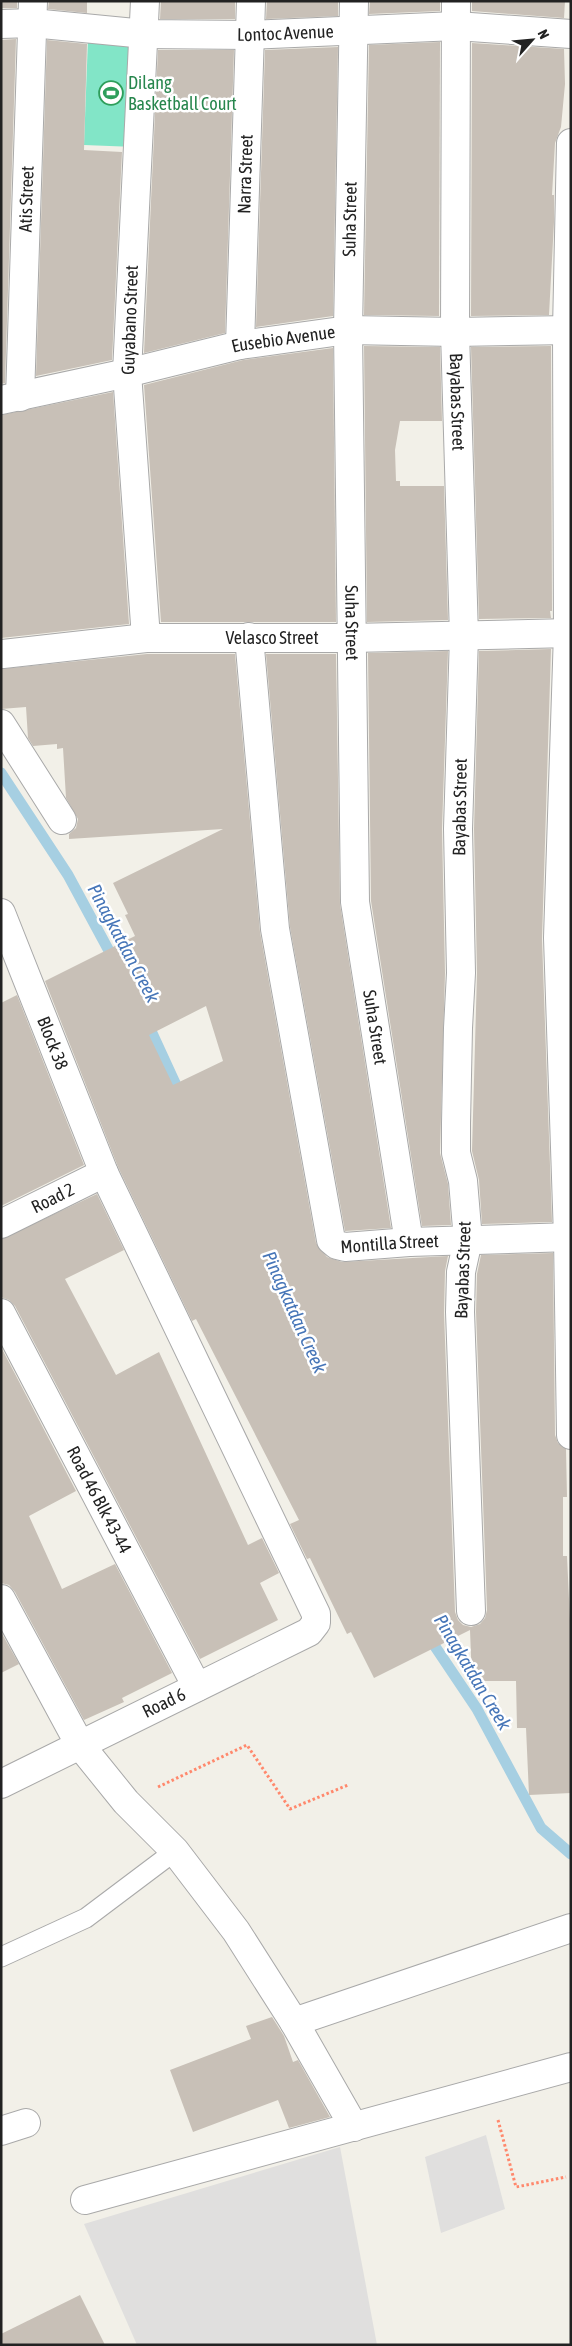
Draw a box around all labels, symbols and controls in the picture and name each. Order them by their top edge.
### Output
north arrow [507,15,557,65]
street label: Lontoc Avenue [237,20,334,45]
text: N [535,27,553,41]
place label: Dilang Basketball Court [128,72,237,114]
sports icon: Dilang Basketball Court [98,80,124,106]
street label: Narra Street [233,134,257,214]
street label: Atis Street [14,166,38,233]
street label: Suha Street [338,181,361,257]
street label: Guyabano Street [117,265,142,375]
street label: Eusebio Avenue [229,321,336,357]
street label: Bayabas Street [446,353,470,451]
street label: Suha Street [341,585,363,661]
street label: Velasco Street [226,627,319,648]
street label: Bayabas Street [448,758,471,856]
water label: Pinagkatdan Creek [84,880,165,1007]
street label: Suha Street [359,988,392,1066]
street label: Block 38 [33,1013,73,1073]
street label: Road 2 [28,1178,78,1217]
street label: Bayabas Street [450,1221,475,1319]
street label: Montilla Street [340,1230,439,1257]
water label: Pinagkatdan Creek [258,1248,332,1377]
street label: Road 46 Blk 43-44 [63,1442,136,1557]
water label: Pinagkatdan Creek [430,1610,516,1734]
street label: Road 6 [139,1683,189,1722]

